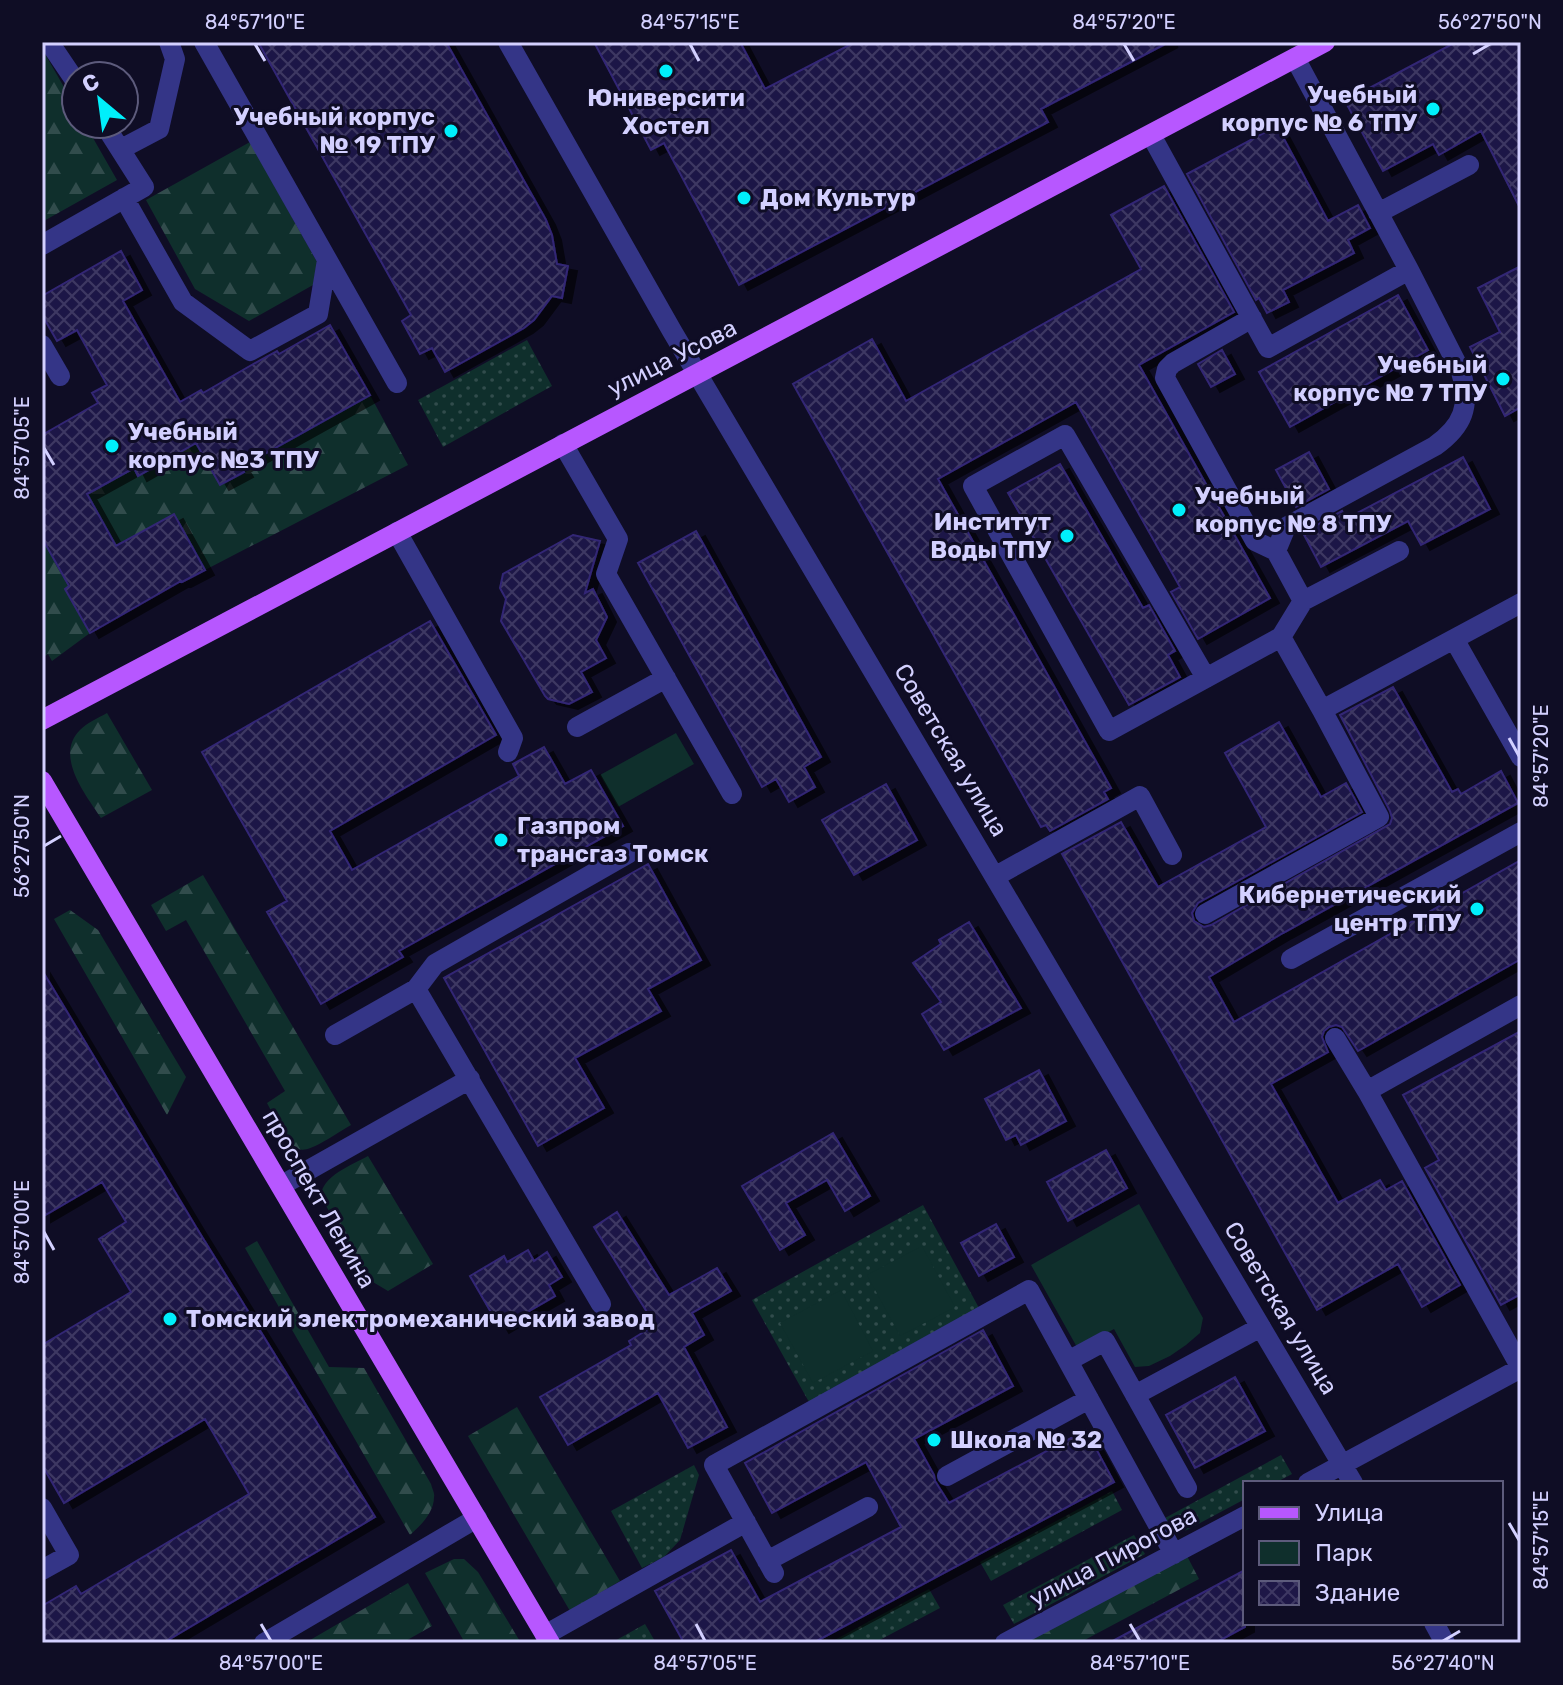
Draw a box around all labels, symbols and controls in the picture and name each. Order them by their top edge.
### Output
text: 84°57'10"E [205,10,305,34]
text: 84°57'15"E [640,10,740,34]
text: 84°57'20"E [1072,10,1176,34]
text: 56°27'50"N [1438,10,1542,34]
north arrow [60,60,140,140]
marker: Юниверсити Хостел [657,62,675,80]
text: С [77,67,104,98]
place label: Учебный корпус № 6 ТПУ [1221,81,1417,137]
place label: Юниверсити Хостел [587,84,745,140]
marker: Учебный корпус № 6 ТПУ [1424,100,1442,118]
place label: Учебный корпус № 19 ТПУ [234,103,435,159]
marker: Учебный корпус № 19 ТПУ [442,122,460,140]
place label: Дом Культур [760,184,916,212]
marker: Дом Культур [735,189,753,207]
street label: улица Усова [603,313,741,403]
place label: Учебный корпус № 7 ТПУ [1293,351,1487,407]
marker: Учебный корпус № 7 ТПУ [1494,370,1512,388]
text: 84°57'05"E [10,396,34,500]
place label: Учебный корпус №3 ТПУ [128,418,319,474]
marker: Учебный корпус №3 ТПУ [103,437,121,455]
place label: Учебный корпус № 8 ТПУ [1195,482,1392,538]
marker: Учебный корпус № 8 ТПУ [1170,501,1188,519]
place label: Институт Воды ТПУ [930,508,1051,564]
marker: Институт Воды ТПУ [1058,527,1076,545]
street label: Советская улица [888,659,1014,841]
text: 84°57'20"E [1529,704,1553,808]
text: 56°27'50"N [10,794,34,898]
place label: Газпром трансгаз Томск [517,812,709,868]
marker: Газпром трансгаз Томск [492,831,510,849]
place label: Кибернетический центр ТПУ [1239,881,1461,937]
marker: Кибернетический центр ТПУ [1468,900,1486,918]
street label: проспект Ленина [256,1105,382,1293]
text: 84°57'00"E [10,1180,34,1284]
street label: Советская улица [1218,1217,1344,1399]
place label: Томский электромеханический завод [186,1305,655,1333]
marker: Томский электромеханический завод [161,1310,179,1328]
place label: Школа № 32 [950,1426,1102,1454]
marker: Школа № 32 [925,1431,943,1449]
legend [1243,1481,1503,1625]
text: 84°57'15"E [1529,1490,1553,1590]
text: Улица [1315,1499,1384,1527]
street label: улица Пирогова [1025,1501,1201,1613]
text: Парк [1315,1539,1373,1567]
text: Здание [1315,1579,1400,1607]
text: 84°57'00"E [219,1651,323,1675]
text: 84°57'05"E [653,1651,757,1675]
text: 84°57'10"E [1090,1651,1190,1675]
text: 56°27'40"N [1391,1651,1495,1675]

